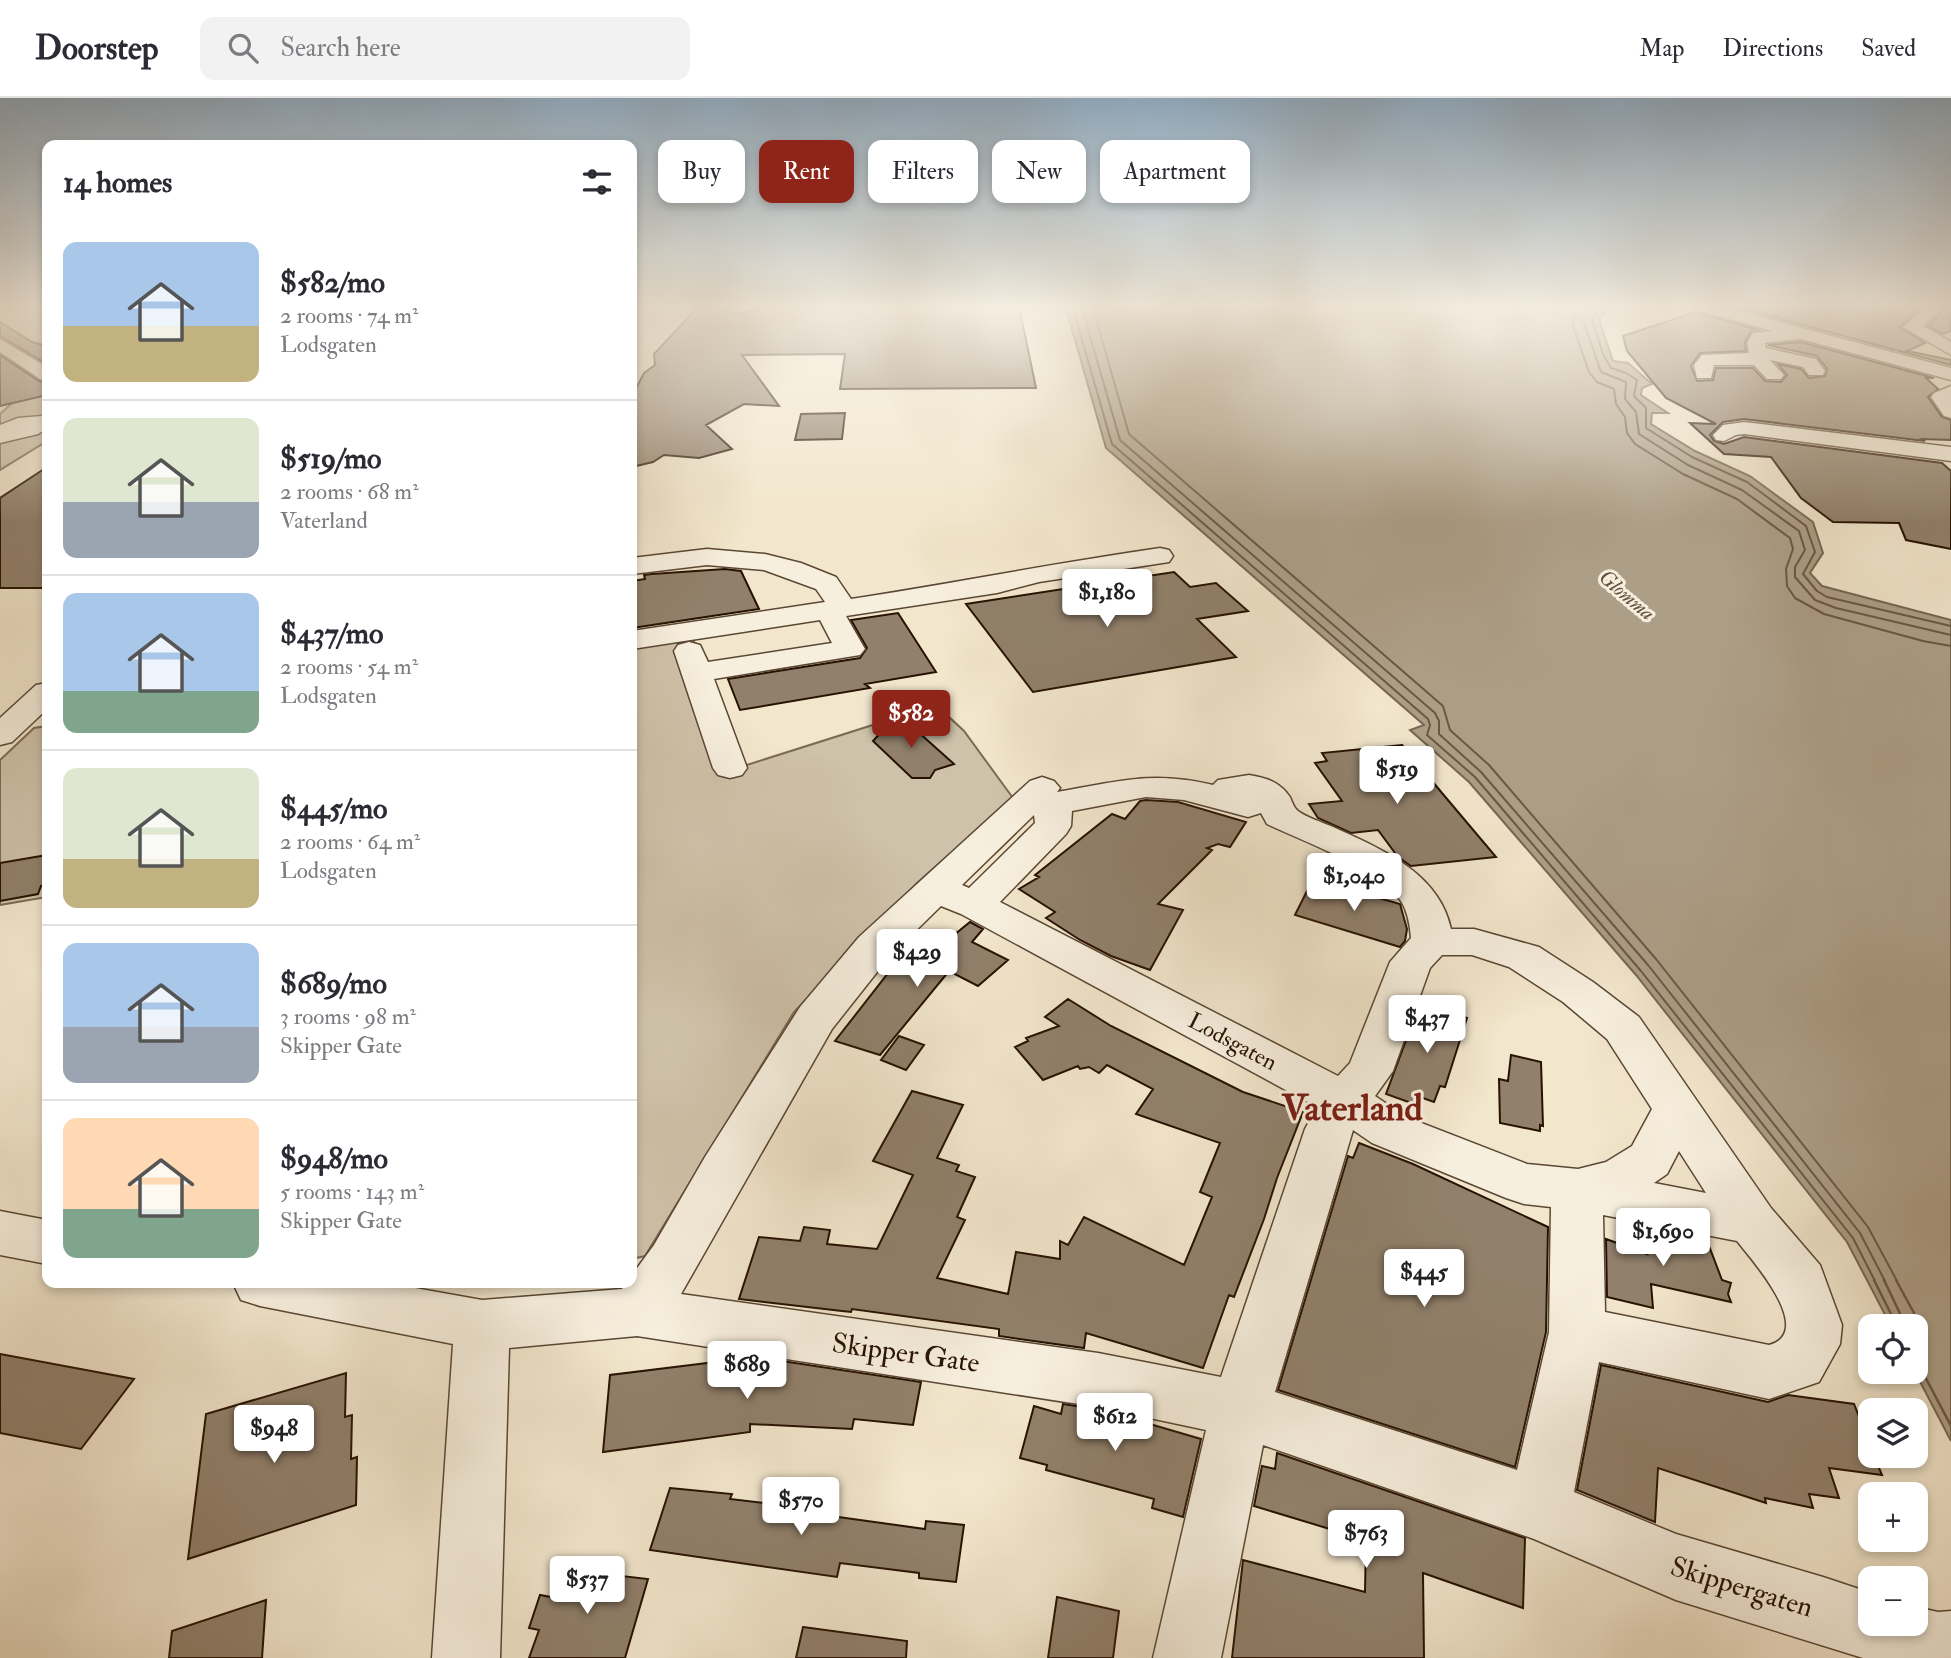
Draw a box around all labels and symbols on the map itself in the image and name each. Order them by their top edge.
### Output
water label: Glomma [1593,564,1661,627]
pin: $1,180 [1050,570,1164,629]
pin: $582 [870,690,952,750]
pin: $519 [1356,746,1438,806]
pin: $1,040 [1297,854,1411,913]
pin: $429 [876,930,958,989]
pin: $437 [1386,996,1468,1055]
street label: Lodsgaten [1183,1006,1282,1077]
district label: Vaterland [1281,1085,1423,1132]
pin: $1,690 [1606,1208,1720,1268]
pin: $445 [1383,1250,1465,1309]
street label: Skipper Gate [830,1326,982,1381]
pin: $689 [706,1342,788,1401]
pin: $612 [1074,1394,1156,1453]
pin: $948 [233,1406,315,1465]
pin: $570 [760,1478,842,1537]
pin: $763 [1325,1510,1407,1570]
street label: Skippergaten [1666,1549,1817,1626]
pin: $537 [546,1556,628,1616]

